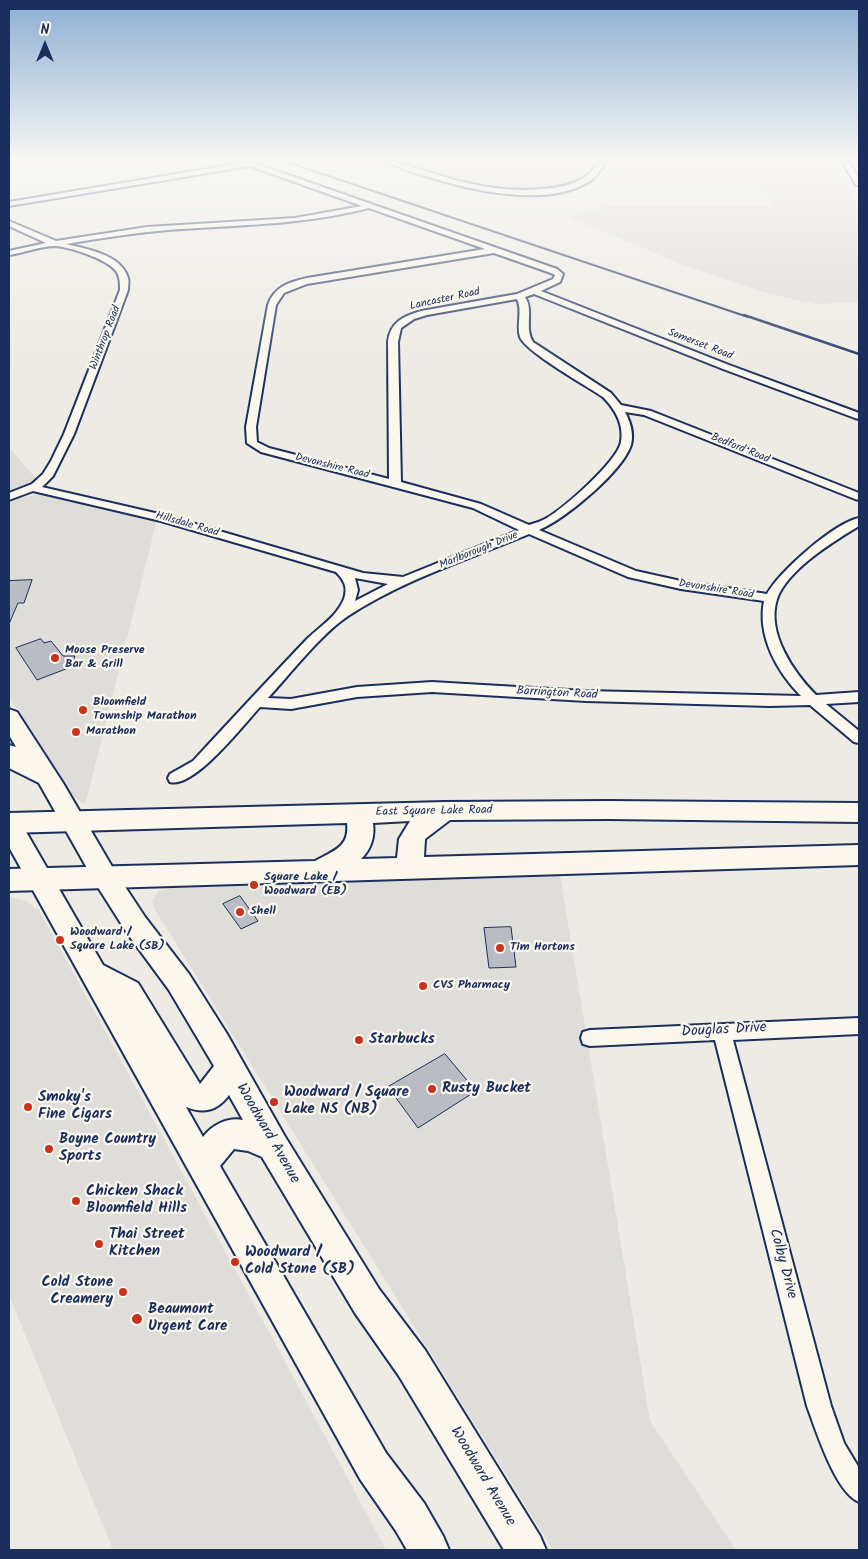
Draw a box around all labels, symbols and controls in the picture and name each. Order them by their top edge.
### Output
text: N [41,19,49,41]
north arrow [20,20,70,70]
street label: Lancaster Road [409,286,481,314]
street label: Winthrop Road [88,304,124,372]
street label: Somerset Road [666,327,734,363]
street label: Bedford Road [709,431,771,467]
street label: Devonshire Road [294,451,370,483]
street label: Hillsdale Road [154,510,220,540]
street label: Marlborough Drive [438,529,520,573]
street label: Devonshire Road [678,578,754,602]
place label: Moose Preserve Bar & Grill [65,644,145,672]
marker: Moose Preserve Bar & Grill [49,652,61,664]
street label: Barrington Road [516,685,598,703]
place label: Bloomfield Township Marathon [93,696,197,724]
marker: Bloomfield Township Marathon [77,704,89,716]
place label: Marathon [86,725,136,739]
marker: Marathon [70,726,82,738]
street label: East Square Lake Road [375,804,493,820]
place label: Square Lake / Woodward (EB) [264,871,347,899]
marker: Square Lake / Woodward (EB) [248,879,260,891]
place label: Shell [250,905,276,919]
marker: Shell [234,906,246,918]
place label: Woodward / Square Lake (SB) [70,926,165,954]
marker: Woodward / Square Lake (SB) [54,934,66,946]
place label: Tim Hortons [510,941,575,955]
marker: Tim Hortons [494,942,506,954]
place label: CVS Pharmacy [433,979,510,993]
marker: CVS Pharmacy [417,980,429,992]
street label: Douglas Drive [681,1020,767,1042]
place label: Starbucks [369,1031,435,1049]
marker: Starbucks [353,1034,365,1046]
place label: Rusty Bucket [442,1080,531,1098]
street label: Woodward Avenue [231,1081,303,1187]
marker: Rusty Bucket [426,1083,438,1095]
place label: Woodward / Square Lake NS (NB) [284,1084,409,1119]
place label: Smoky's Fine Cigars [38,1089,112,1124]
marker: Woodward / Square Lake NS (NB) [268,1096,280,1108]
marker: Smoky's Fine Cigars [22,1101,34,1113]
place label: Boyne Country Sports [59,1131,156,1166]
marker: Boyne Country Sports [43,1143,55,1155]
place label: Chicken Shack Bloomfield Hills [86,1183,187,1218]
marker: Chicken Shack Bloomfield Hills [70,1195,82,1207]
place label: Thai Street Kitchen [109,1226,185,1261]
street label: Colby Drive [764,1227,800,1301]
marker: Thai Street Kitchen [93,1238,105,1250]
place label: Woodward / Cold Stone (SB) [245,1244,355,1279]
marker: Woodward / Cold Stone (SB) [229,1256,241,1268]
place label: Cold Stone Creamery [42,1274,113,1309]
marker: Cold Stone Creamery [117,1286,129,1298]
place label: Beaumont Urgent Care [148,1301,227,1336]
marker: Beaumont Urgent Care [130,1312,144,1326]
street label: Woodward Avenue [445,1424,519,1530]

